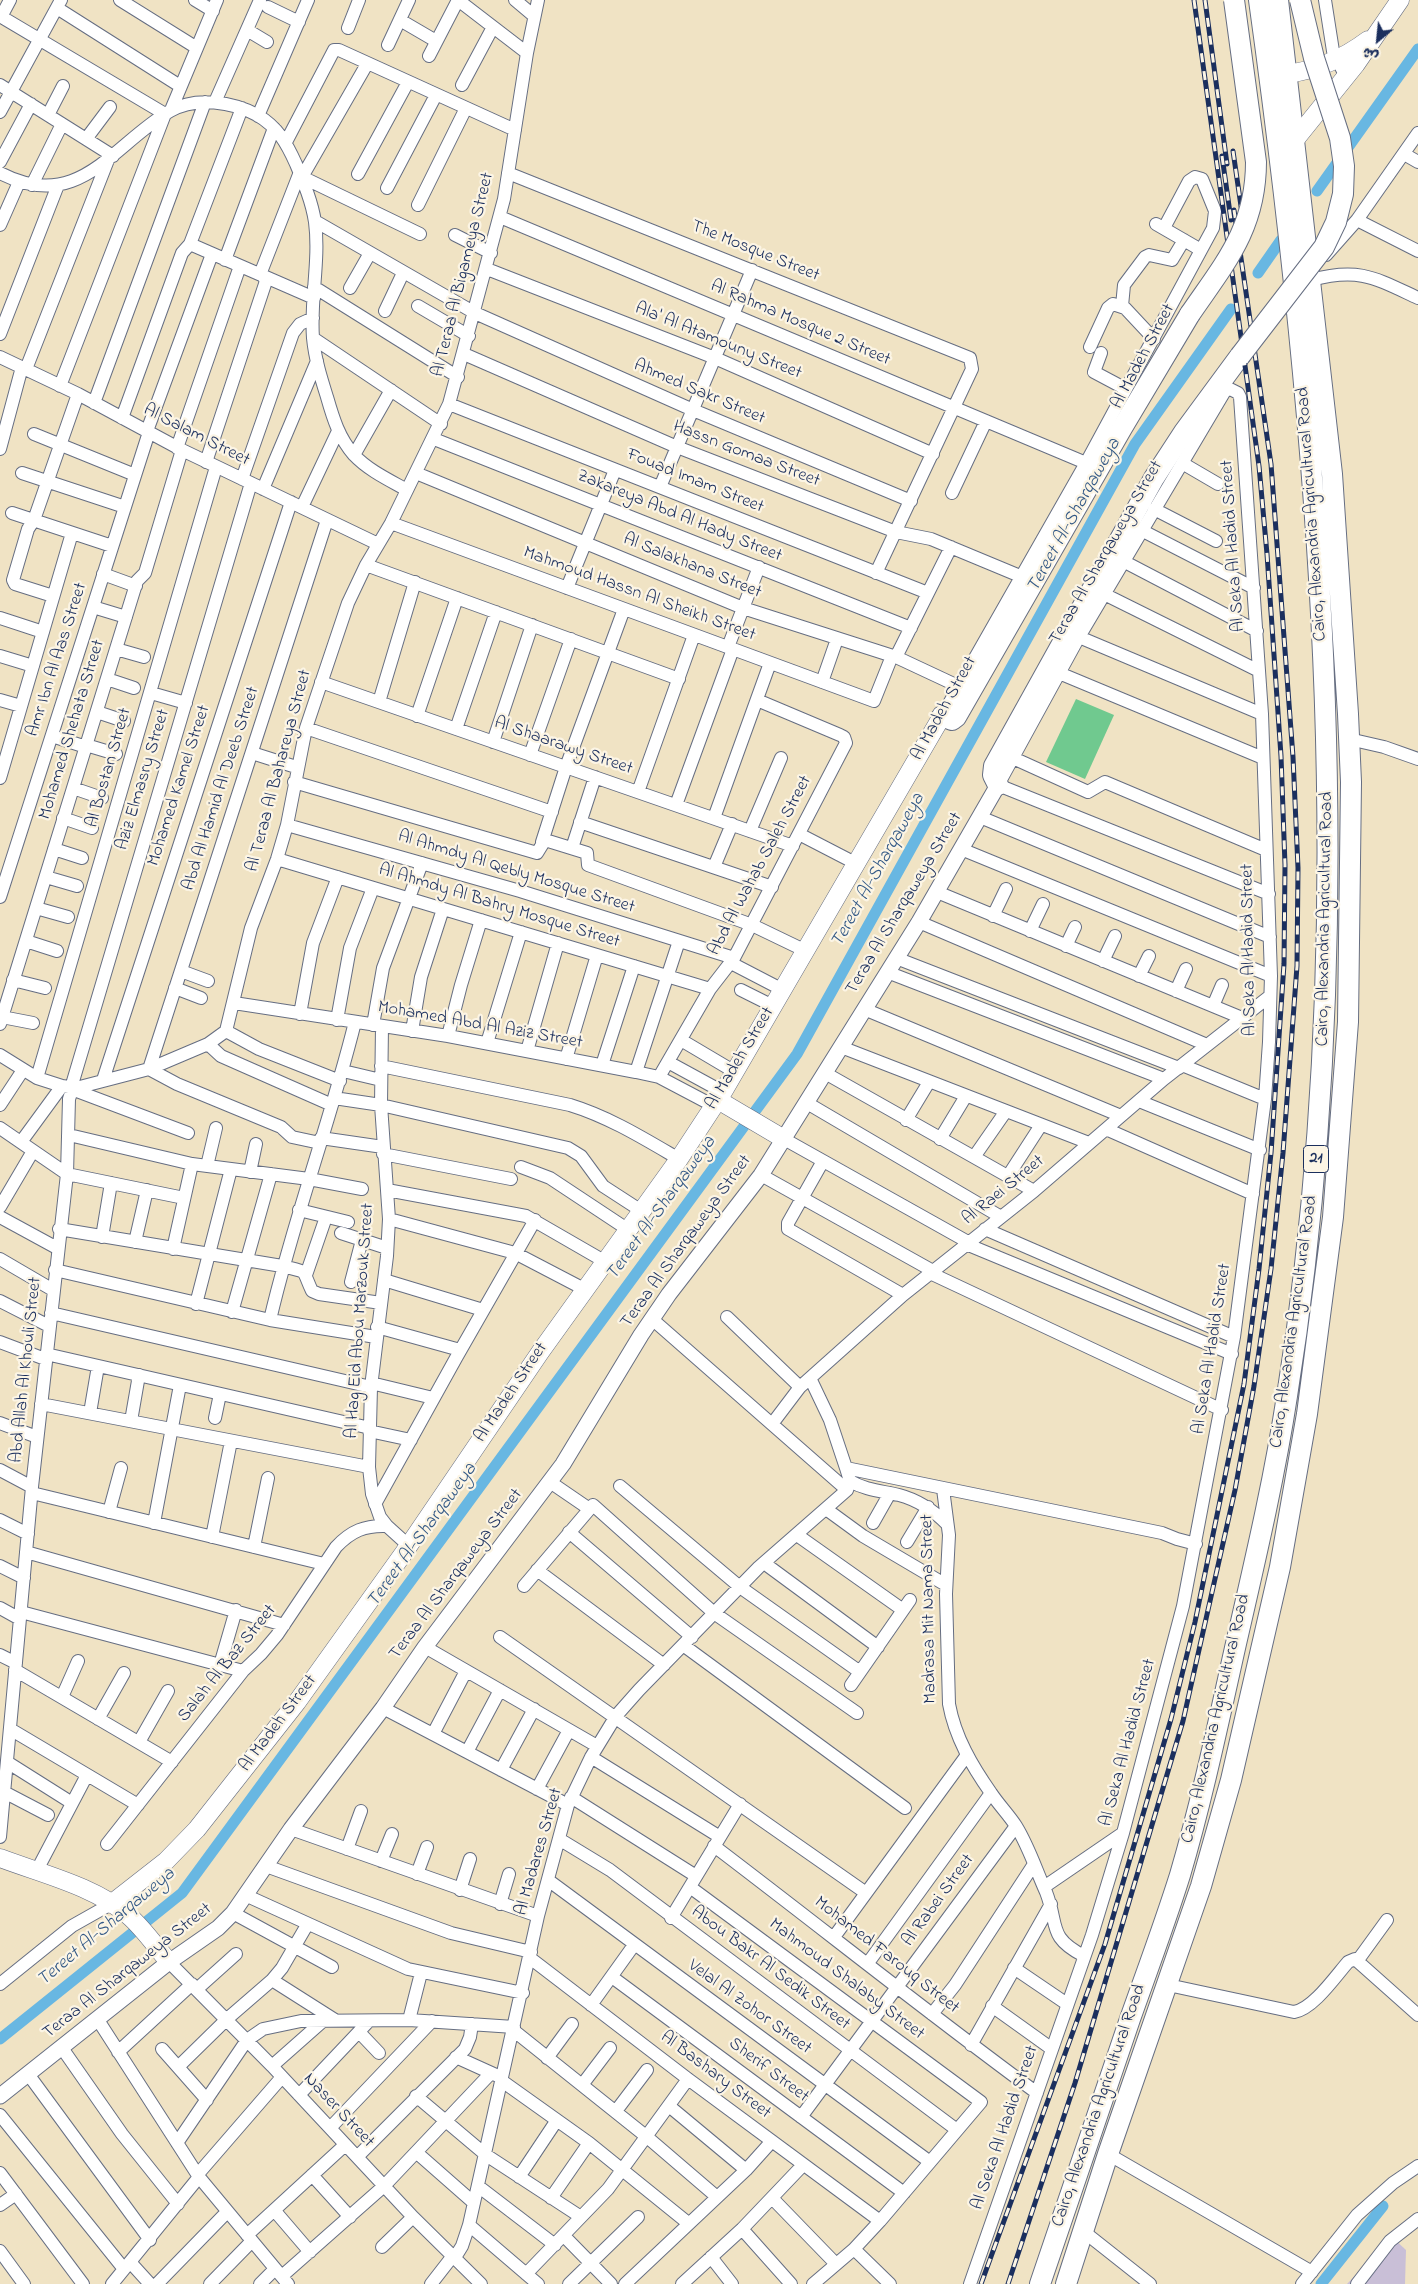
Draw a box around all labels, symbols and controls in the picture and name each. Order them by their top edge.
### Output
north arrow [1353,15,1403,65]
text: ش [1359,41,1382,67]
street label: Al Teraa Al Bigameya Street [428,171,500,379]
street label: The Mosque Street [688,216,822,288]
street label: Al Rahma Mosque 2 Street [707,276,893,372]
street label: Ala' Al Atamouny Street [631,299,805,385]
street label: Al Madeh Street [1107,301,1181,413]
street label: Ahmed Sakr Street [630,356,768,430]
street label: Cairo, Alexandria Agricultural Road [1293,386,1333,642]
street label: Al Salam Street [139,400,253,472]
street label: Hassn Gomaa Street [669,417,823,493]
water label: Tereet Al-Sharqaweya [1023,435,1127,597]
street label: Fouad Imam Street [623,445,767,519]
street label: Teraa Al Sharqaweya Street [1046,457,1168,649]
street label: Al Seka Al Hadid Street [1217,459,1251,633]
street label: Zakareya Abd Al Hady Street [573,466,785,568]
street label: Al Salakhana Street [620,529,764,605]
street label: Mahmoud Hassn Al Sheikh Street [520,543,758,647]
street label: Amr Ibn Al Aas Street [23,580,93,740]
street label: Mohamed Shehata Street [35,638,111,822]
street label: Al Madeh Street [907,653,983,765]
street label: Al Teraa Al Bahareya Street [243,668,317,874]
street label: Abd Al Hamid Al Deeb Street [179,684,265,894]
street label: Mohamed Kamel Street [144,703,216,869]
street label: Al Bostan Street [83,706,137,830]
street label: Aziz Elmasry Street [112,707,176,853]
street label: Al Shaarawy Street [491,713,635,781]
street label: Abd Al Wahab Saleh Street [704,772,818,960]
water label: Tereet Al-Sharqaweya [827,790,931,952]
street label: Cairo, Alexandria Agricultural Road [1313,791,1339,1047]
street label: Teraa Al Sharqaweya Street [842,809,968,999]
street label: Al Ahmdy Al Qebly Mosque Street [395,827,637,919]
street label: Al Ahmdy Al Bahry Mosque Street [376,860,622,954]
street label: Al Seka Al Hadid Street [1238,864,1262,1036]
street label: Mohamed Abd Al Aziz Street [376,997,584,1055]
street label: Al Madeh Street [702,1004,780,1114]
water label: Tereet Al-Sharqaweya [602,1132,722,1286]
road number: 21 [1304,1146,1328,1172]
street label: Teraa Al Sharqaweya Street [617,1151,757,1333]
street label: Al Raei Street [959,1151,1049,1231]
street label: Cairo, Alexandria Agricultural Road [1267,1194,1323,1450]
street label: Al Hag Eid Abou Marzouk Street [342,1203,380,1439]
street label: Al Seka Al Hadid Street [1189,1262,1237,1436]
street label: Abd Allah Al Khouli Street [6,1276,48,1464]
street label: Al Madeh Street [471,1339,553,1447]
water label: Tereet Al-Sharqaweya [363,1459,483,1613]
street label: Teraa Al Sharqaweya Street [386,1485,528,1665]
street label: Madrasa Mit Nama Street [918,1514,942,1704]
street label: Cairo, Alexandria Agricultural Road [1178,1592,1256,1846]
street label: Salah Al Baz Street [174,1601,282,1727]
street label: Al Seka Al Hadid Street [1096,1657,1162,1829]
street label: Al Madeh Street [236,1671,322,1777]
street label: Al Madares Street [511,1786,569,1918]
street label: Al Rabei Street [898,1851,980,1951]
water label: Tereet Al-Sharqaweya [33,1864,181,1992]
street label: Mohamed Farouq Street [809,1893,963,2019]
street label: Teraa Al Sharqaweya Street [39,1899,217,2045]
street label: Abou Bakr Al Sedik Street [686,1902,854,2036]
street label: Mahmoud Shalaby Street [764,1914,928,2046]
street label: Velal Al Zohor Street [683,1956,815,2060]
street label: Cairo, Alexandria Agricultural Road [1048,1982,1152,2230]
street label: Al Bashary Street [655,2027,775,2125]
street label: Sherif Street [723,2034,813,2108]
street label: Al Seka Al Hadid Street [968,2043,1044,2213]
street label: Naser Street [298,2069,378,2153]

